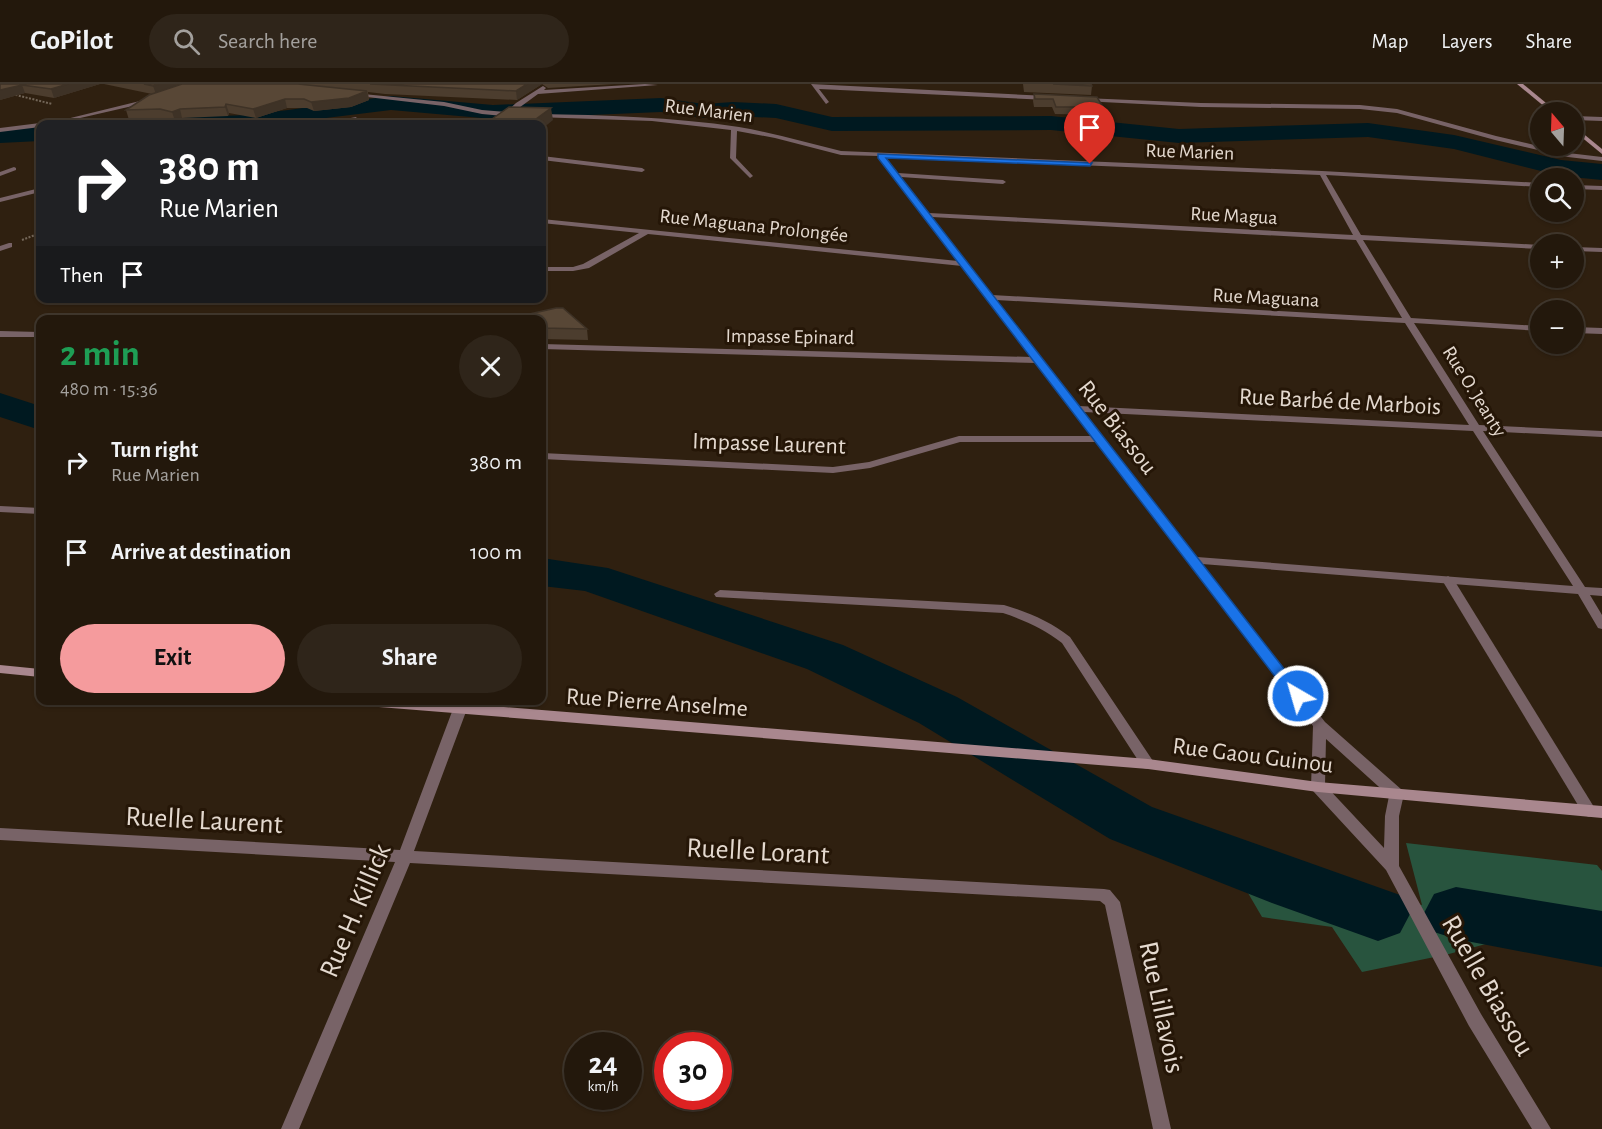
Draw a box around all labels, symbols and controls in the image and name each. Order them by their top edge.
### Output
search box [149,14,569,68]
icon: search [170,25,203,58]
text: GoPilot [30,27,113,55]
text: Search here [218,30,318,52]
text: Map [1372,31,1408,52]
text: Layers [1441,31,1492,52]
text: Share [1525,31,1572,52]
street label: Rue Marien [664,96,754,126]
pin [1064,102,1115,164]
north arrow [1530,102,1584,156]
map controls [1530,102,1584,354]
icon: arrive [1073,111,1106,144]
street label: Rue Marien [1145,140,1235,164]
icon: right [60,144,138,222]
text: 380 m [159,146,260,188]
button: search [1530,168,1584,222]
text: Rue Marien [159,195,279,222]
street label: Rue Magua [1190,204,1278,228]
street label: Rue Maguana Prolongée [659,206,849,246]
button: + [1530,234,1584,288]
icon: arrive [116,258,149,291]
text: Then [60,264,104,286]
street label: Rue Maguana [1212,285,1320,311]
button: − [1530,300,1584,354]
street label: Impasse Epinard [725,326,855,348]
button: close [459,335,522,398]
text: 2 min [60,336,140,372]
street label: Rue O. Jeanty [1439,343,1510,441]
street label: Rue Biassou [1073,376,1161,479]
text: 480 m · 15:36 [60,379,158,399]
street label: Rue Barbé de Marbois [1238,385,1442,419]
street label: Impasse Laurent [692,429,846,459]
text: Turn right [111,439,198,461]
icon: right [60,446,93,479]
text: 380 m [470,451,522,473]
text: Rue Marien [111,465,200,485]
icon: arrive [60,536,93,569]
text: Arrive at destination [111,541,291,563]
text: 100 m [470,541,522,563]
button: Exit [60,624,285,693]
button: Share [297,624,522,693]
position arrow [1266,664,1330,728]
street label: Rue Pierre Anselme [565,685,749,721]
street label: Rue Gaou Guinou [1171,734,1335,778]
street label: Ruelle Laurent [125,803,283,839]
street label: Ruelle Lorant [686,834,830,870]
street label: Rue H. Killick [315,840,397,982]
street label: Ruelle Biassou [1436,911,1539,1061]
street label: Rue Lillavois [1133,939,1189,1076]
speed limit sign: 30 [654,1032,732,1110]
text: 24 [588,1049,618,1079]
text: km/h [588,1079,618,1094]

